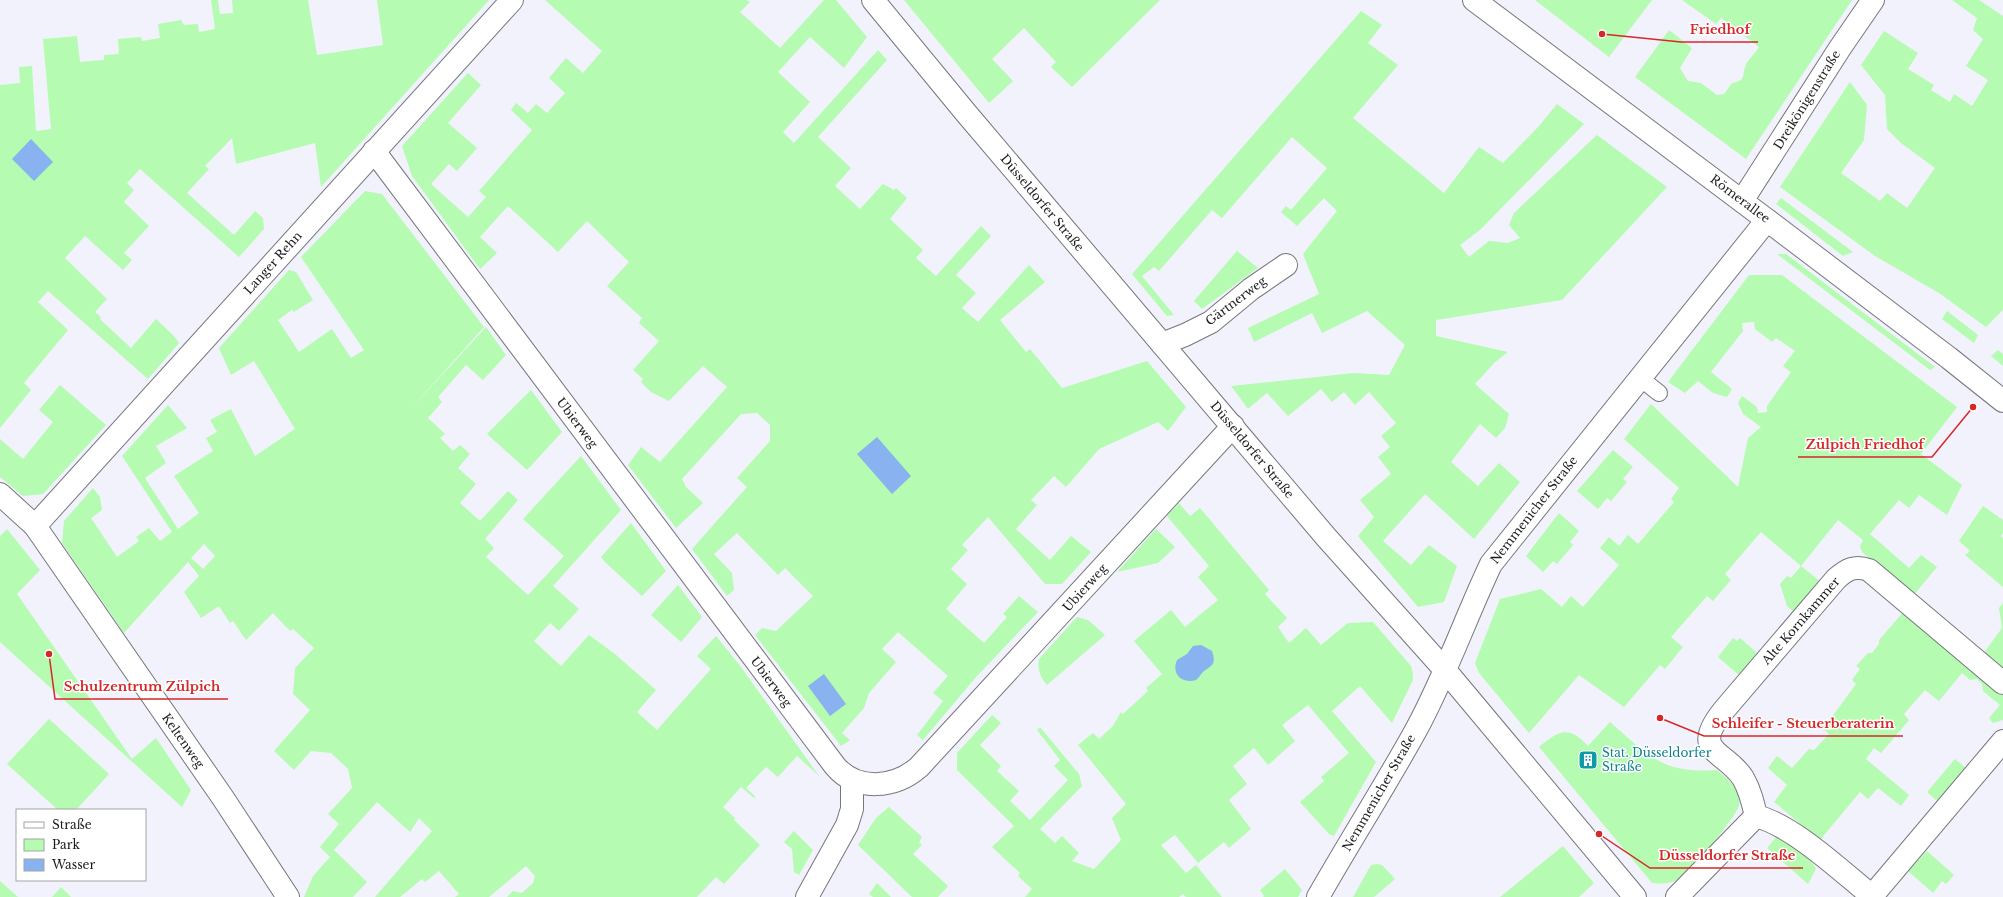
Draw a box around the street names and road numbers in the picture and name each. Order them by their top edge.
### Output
street label: Dreikönigenstraße [1770,47,1843,152]
street label: Düsseldorfer Straße [997,151,1087,254]
street label: Römerallee [1707,171,1773,226]
street label: Langer Rehn [241,228,305,297]
street label: Gärtnerweg [1202,272,1270,328]
street label: Ubierweg [554,395,602,451]
street label: Düsseldorfer Straße [1207,398,1297,501]
street label: Nemmenicher Straße [1487,453,1580,566]
street label: Ubierweg [1059,560,1110,615]
street label: Alte Kornkammer [1758,574,1843,668]
street label: Ubierweg [748,654,796,710]
street label: Keltenweg [159,710,208,772]
street label: Nemmenicher Straße [1339,732,1418,854]

